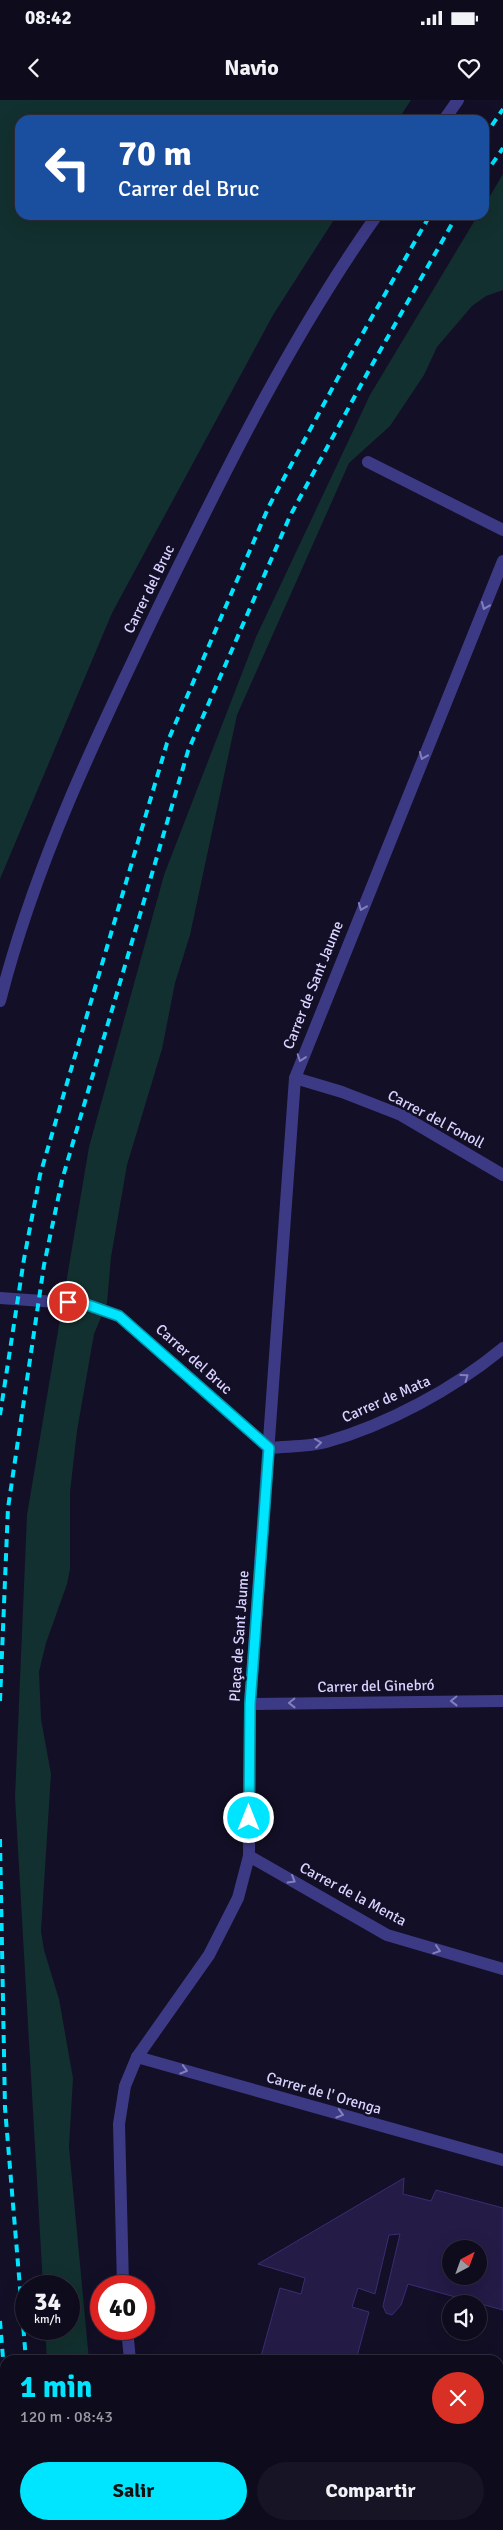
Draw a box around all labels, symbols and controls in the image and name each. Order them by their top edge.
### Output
text: 08:42 [25,6,72,30]
icon: back [20,54,48,82]
text: Navio [224,54,279,81]
icon: heart [455,54,483,82]
text: 70 m [118,132,192,175]
icon: left [35,135,100,200]
text: Carrer del Bruc [118,175,259,202]
street label: Carrer del Bruc [120,542,178,636]
one-way arrow [480,601,491,610]
one-way arrow [419,752,429,760]
one-way arrow [358,902,368,911]
street label: Carrer de Sant Jaume [279,918,347,1052]
one-way arrow [297,1053,307,1061]
street label: Carrer del Fonoll [385,1086,487,1152]
pin [47,1281,89,1323]
icon: arrive [54,1288,82,1316]
street label: Carrer del Bruc [152,1320,236,1398]
street label: Carrer de Mata [339,1371,433,1427]
one-way arrow [459,1374,468,1382]
one-way arrow [314,1438,322,1449]
street label: Plaça de Sant Jaume [225,1570,253,1702]
street label: Carrer del Ginebró [317,1676,435,1696]
one-way arrow [450,1696,458,1706]
one-way arrow [288,1698,296,1708]
position arrow [222,1791,274,1843]
street label: Carrer de la Menta [297,1858,409,1930]
one-way arrow [286,1874,295,1884]
one-way arrow [433,1945,441,1955]
one-way arrow [180,2064,188,2075]
street label: Carrer de l' Orenga [264,2068,384,2118]
one-way arrow [336,2108,345,2119]
north arrow [442,2240,488,2285]
map controls [442,2240,487,2340]
speed limit sign: 40 [90,2275,155,2340]
text: 34 [34,2286,61,2317]
button: sound [442,2295,487,2340]
text: km/h [34,2312,61,2327]
text: 1 min [20,2369,92,2406]
button: close [432,2372,484,2424]
text: 120 m · 08:43 [20,2407,113,2427]
button: Salir [20,2462,247,2520]
button: Compartir [257,2462,484,2520]

